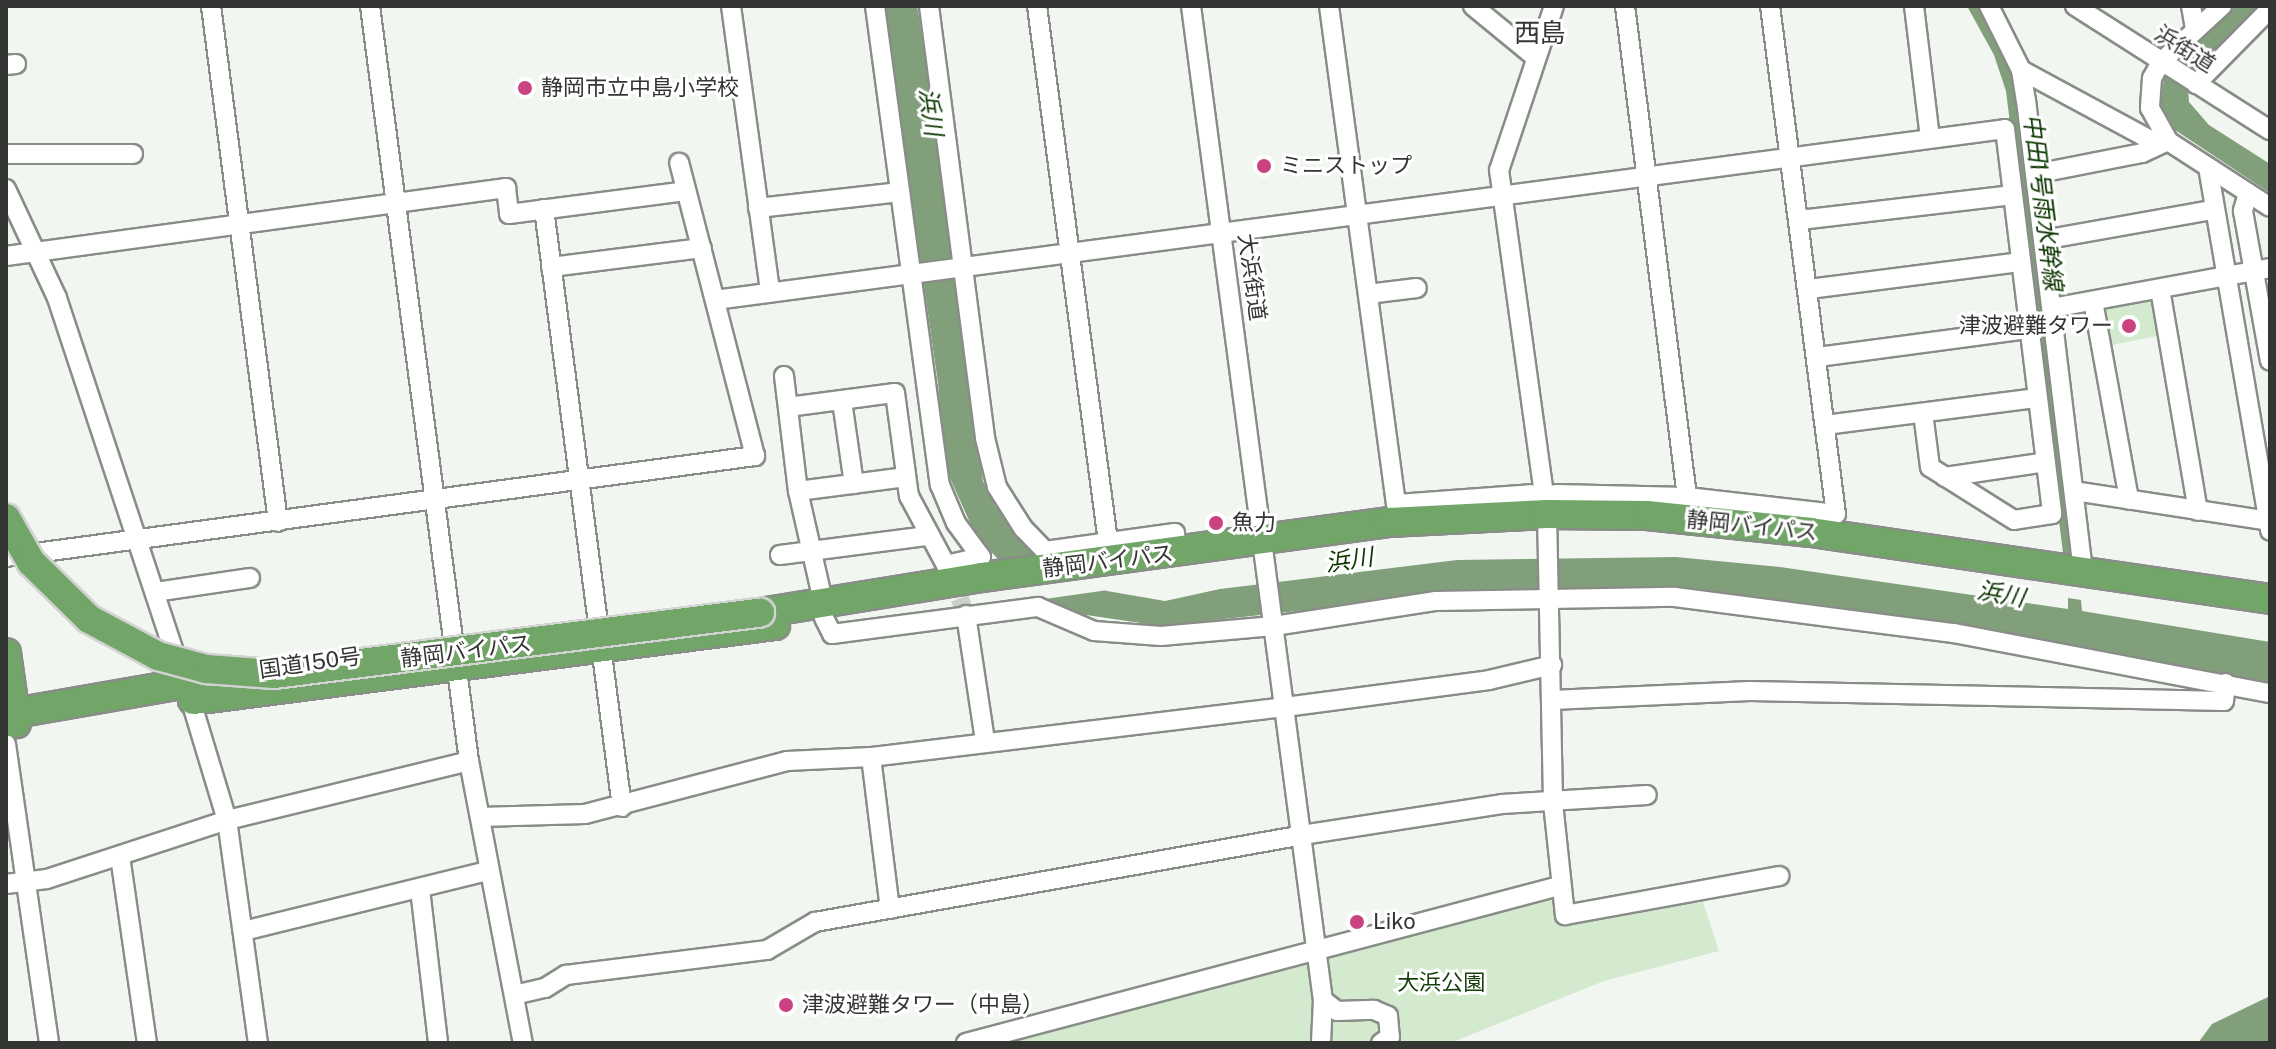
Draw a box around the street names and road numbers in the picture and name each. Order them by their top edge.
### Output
street label: 浜街道 [2150,20,2220,78]
street label: 大浜街道 [1233,232,1271,322]
street label: 静岡バイパス [1685,506,1819,546]
street label: 静岡バイパス [1041,540,1175,582]
street label: 静岡バイパス [399,630,533,672]
street label: 国道150号 [257,643,363,683]

